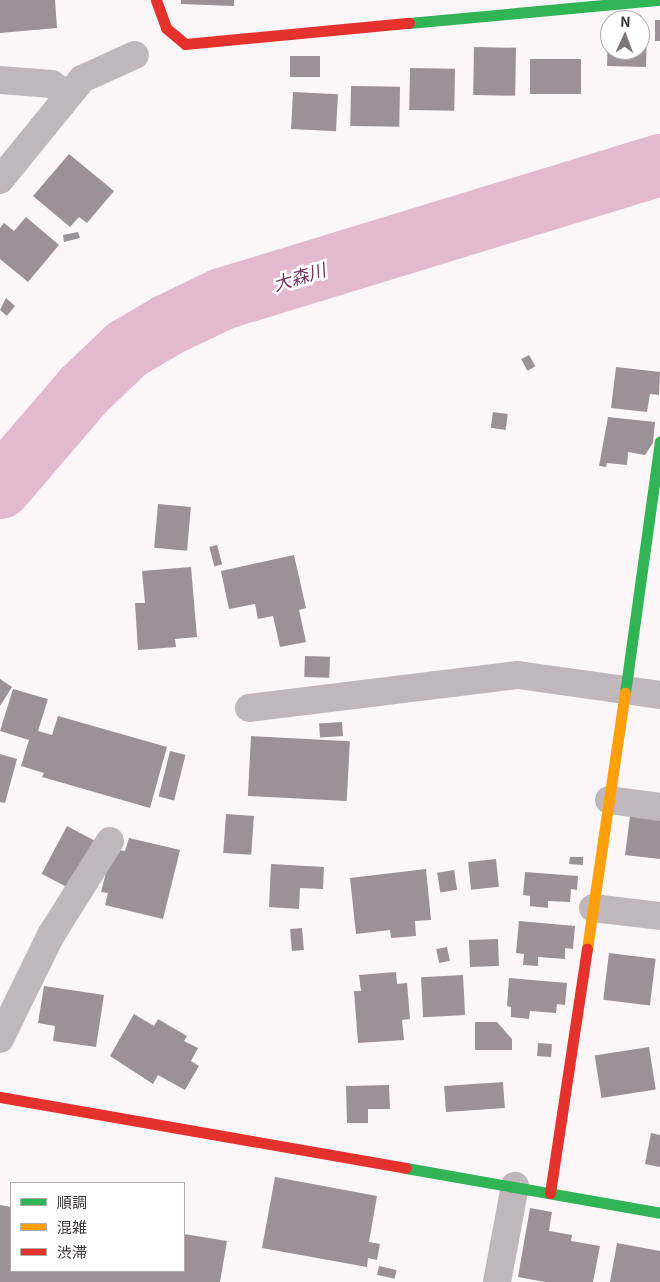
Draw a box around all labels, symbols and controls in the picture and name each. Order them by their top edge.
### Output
north arrow [600,10,650,60]
text: N [620,11,631,31]
water label: 大森川 [270,258,328,294]
legend [10,1182,185,1272]
text: 順調 [57,1191,87,1212]
text: 混雑 [57,1216,87,1237]
text: 渋滞 [57,1241,87,1262]

